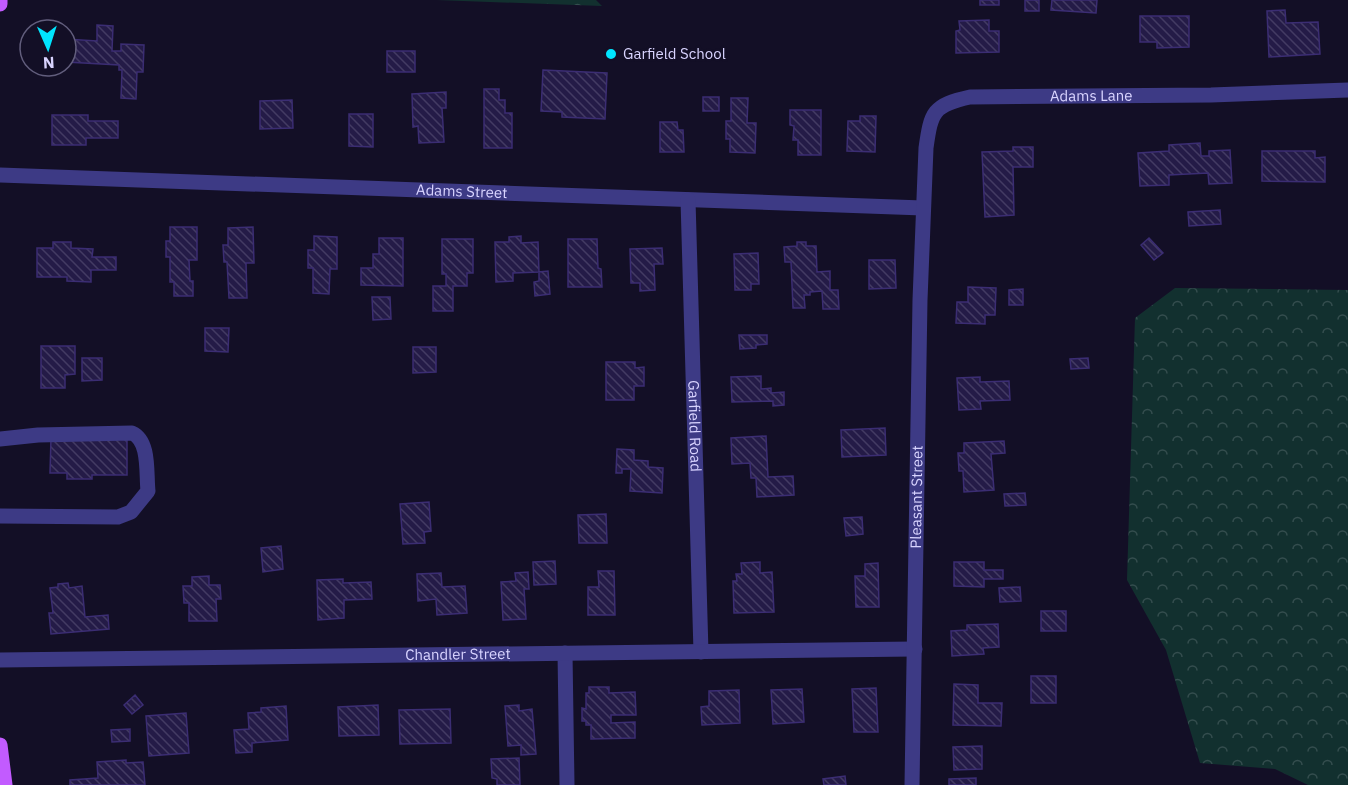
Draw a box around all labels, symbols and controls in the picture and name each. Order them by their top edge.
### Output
north arrow [18,18,78,78]
place label: Garfield School [623,44,726,63]
marker: Garfield School [604,47,618,61]
text: N [42,53,55,73]
street label: Adams Lane [1050,86,1133,105]
street label: Adams Street [416,180,508,202]
street label: Garfield Road [684,380,706,472]
street label: Pleasant Street [906,445,927,549]
street label: Chandler Street [405,644,511,664]

